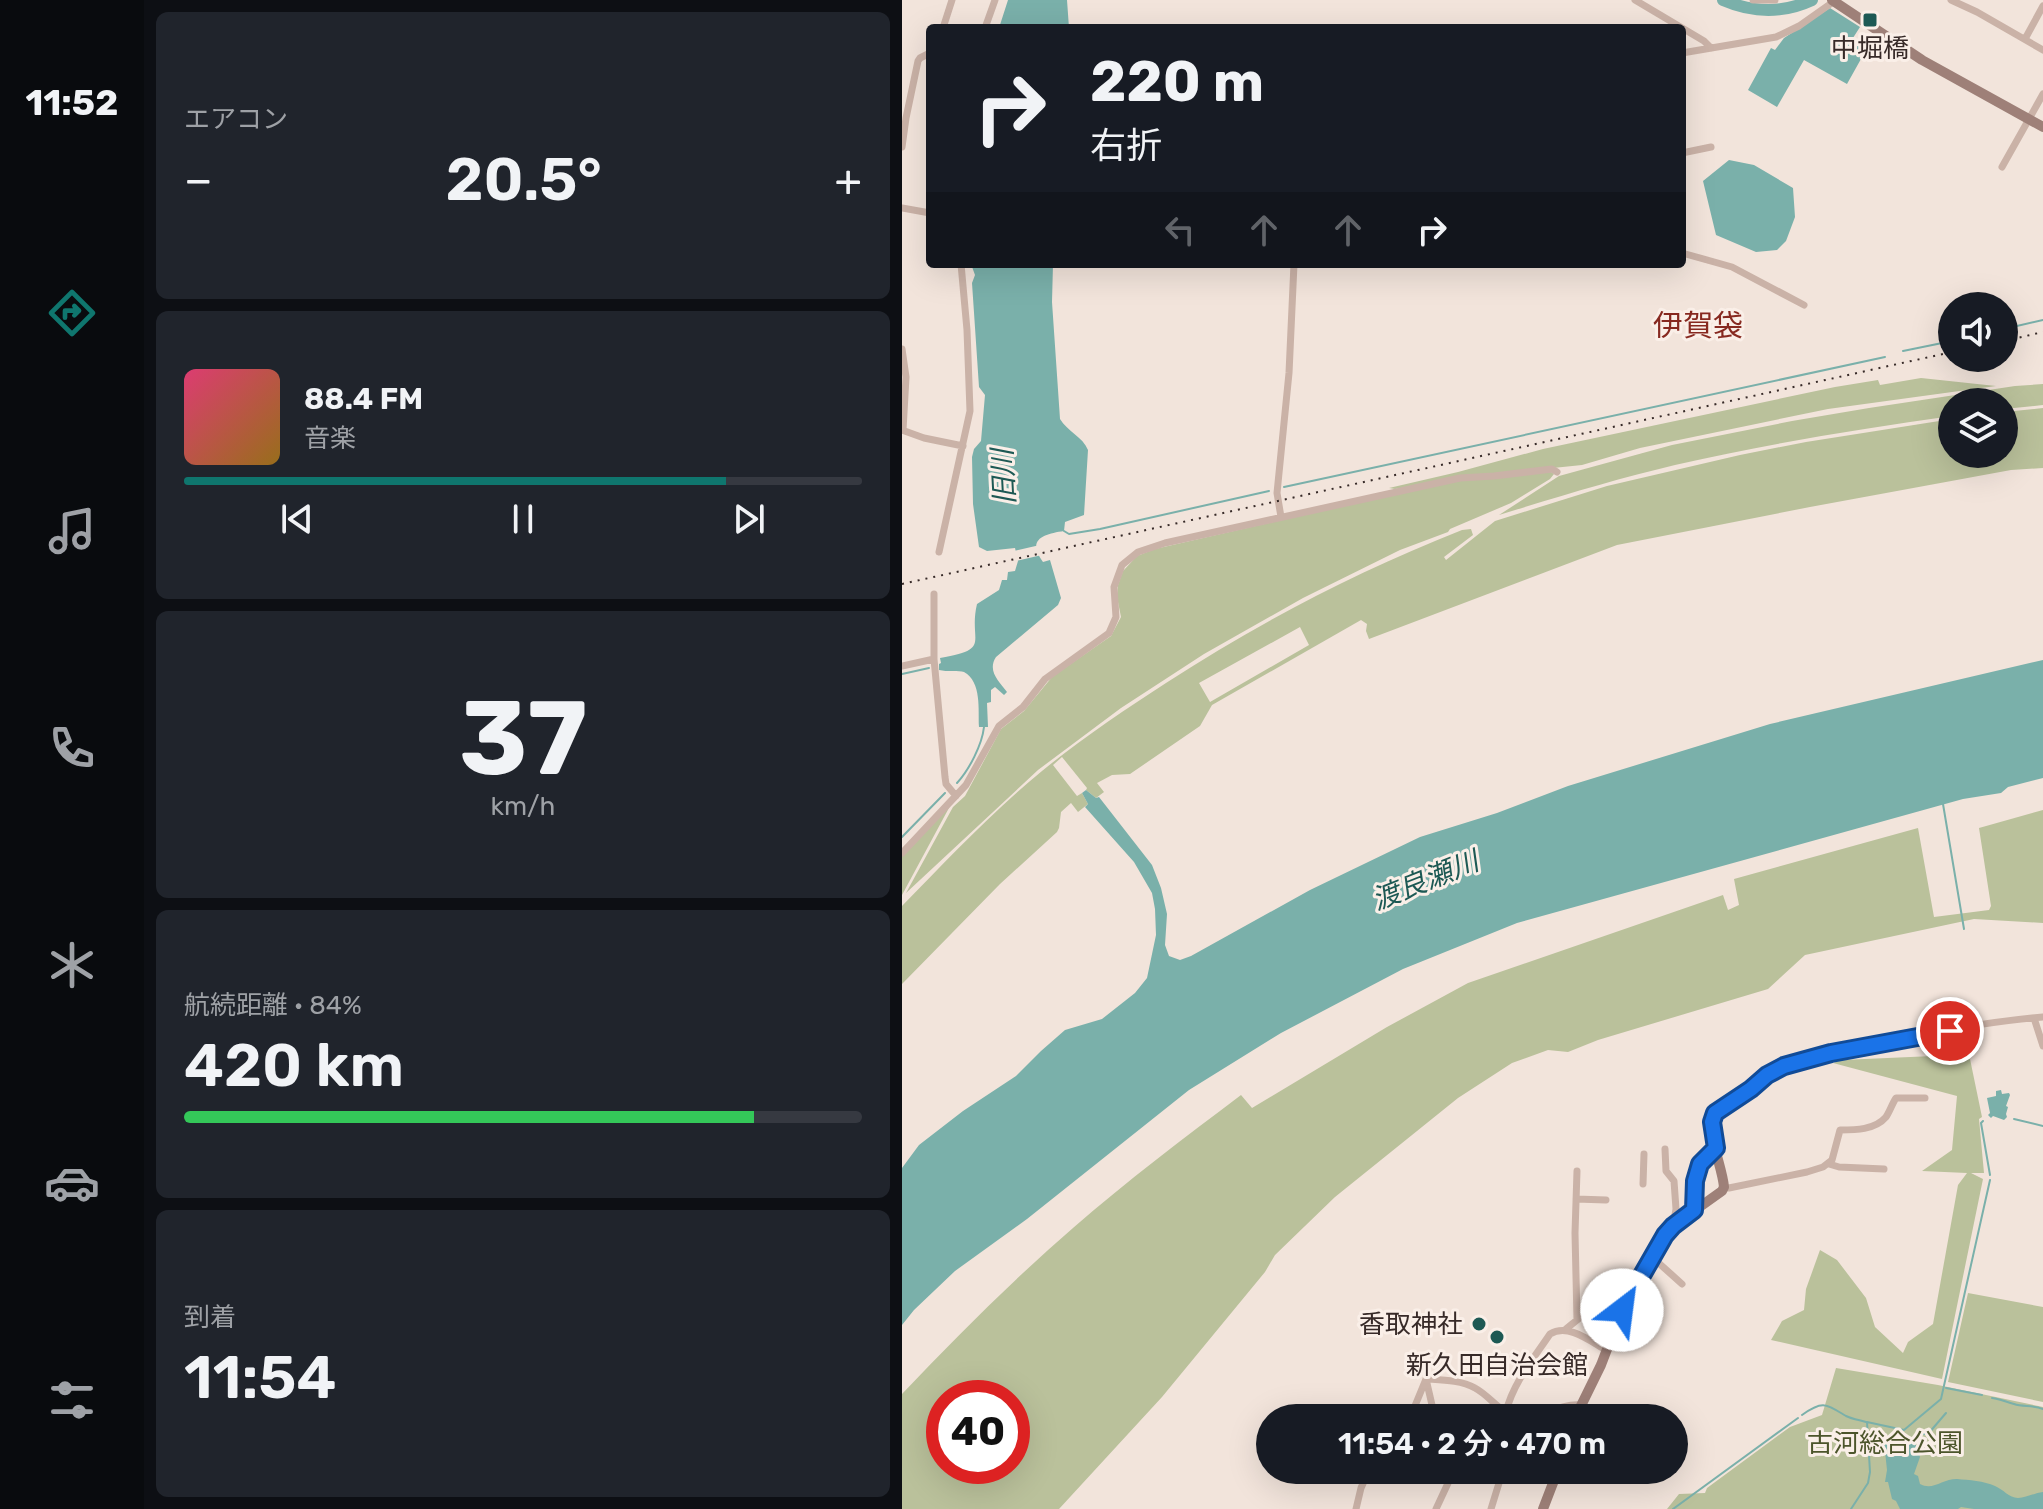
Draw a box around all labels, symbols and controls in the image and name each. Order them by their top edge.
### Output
marker: 中堀橋 [1861,11,1879,29]
place label: 中堀橋 [1831,33,1909,64]
text: 220 m [1090,49,1264,115]
icon: right [958,56,1062,160]
text: 11:52 [26,81,118,124]
text: エアコン [184,104,288,135]
text: 右折 [1090,124,1162,167]
text: 20.5° [445,144,602,215]
text: − [184,154,213,206]
text: + [835,154,862,206]
icon: left [1158,208,1202,252]
icon: ahead [1242,208,1286,252]
icon: ahead [1326,208,1370,252]
icon: right [1410,208,1454,252]
icon: directions [44,285,100,341]
map controls [1938,292,2018,468]
button: sound [1938,292,2018,372]
district label: 伊賀袋 [1653,308,1743,344]
text: 88.4 FM [304,381,423,417]
button: layers [1938,388,2018,468]
text: 音楽 [304,423,356,454]
water label: 旧川 [985,445,1021,506]
icon: previous [275,497,319,541]
icon: pause [501,497,545,541]
icon: next [727,497,771,541]
icon: music [44,503,100,559]
text: 37 [459,677,587,800]
icon: phone [44,720,100,776]
text: km/h [491,791,555,822]
water label: 渡良瀬川 [1367,843,1486,917]
icon: climate [44,937,100,993]
text: 航続距離 · 84% [184,990,362,1021]
pin [1916,997,1984,1065]
icon: arrive [1928,1009,1972,1053]
text: 420 km [184,1030,404,1101]
icon: car [44,1155,100,1211]
position arrow [1580,1268,1664,1352]
text: 到着 [184,1302,236,1333]
place label: 香取神社 [1359,1309,1463,1340]
marker: 香取神社 [1470,1315,1488,1333]
marker: 新久田自治会館 [1488,1328,1506,1346]
text: 11:54 [184,1342,336,1413]
place label: 新久田自治会館 [1406,1350,1588,1381]
icon: filters [44,1372,100,1428]
speed limit sign: 40 [926,1380,1030,1484]
text: 11:54 · 2 分 · 470 m [1338,1426,1606,1462]
park label: 古河総合公園 [1807,1428,1963,1459]

